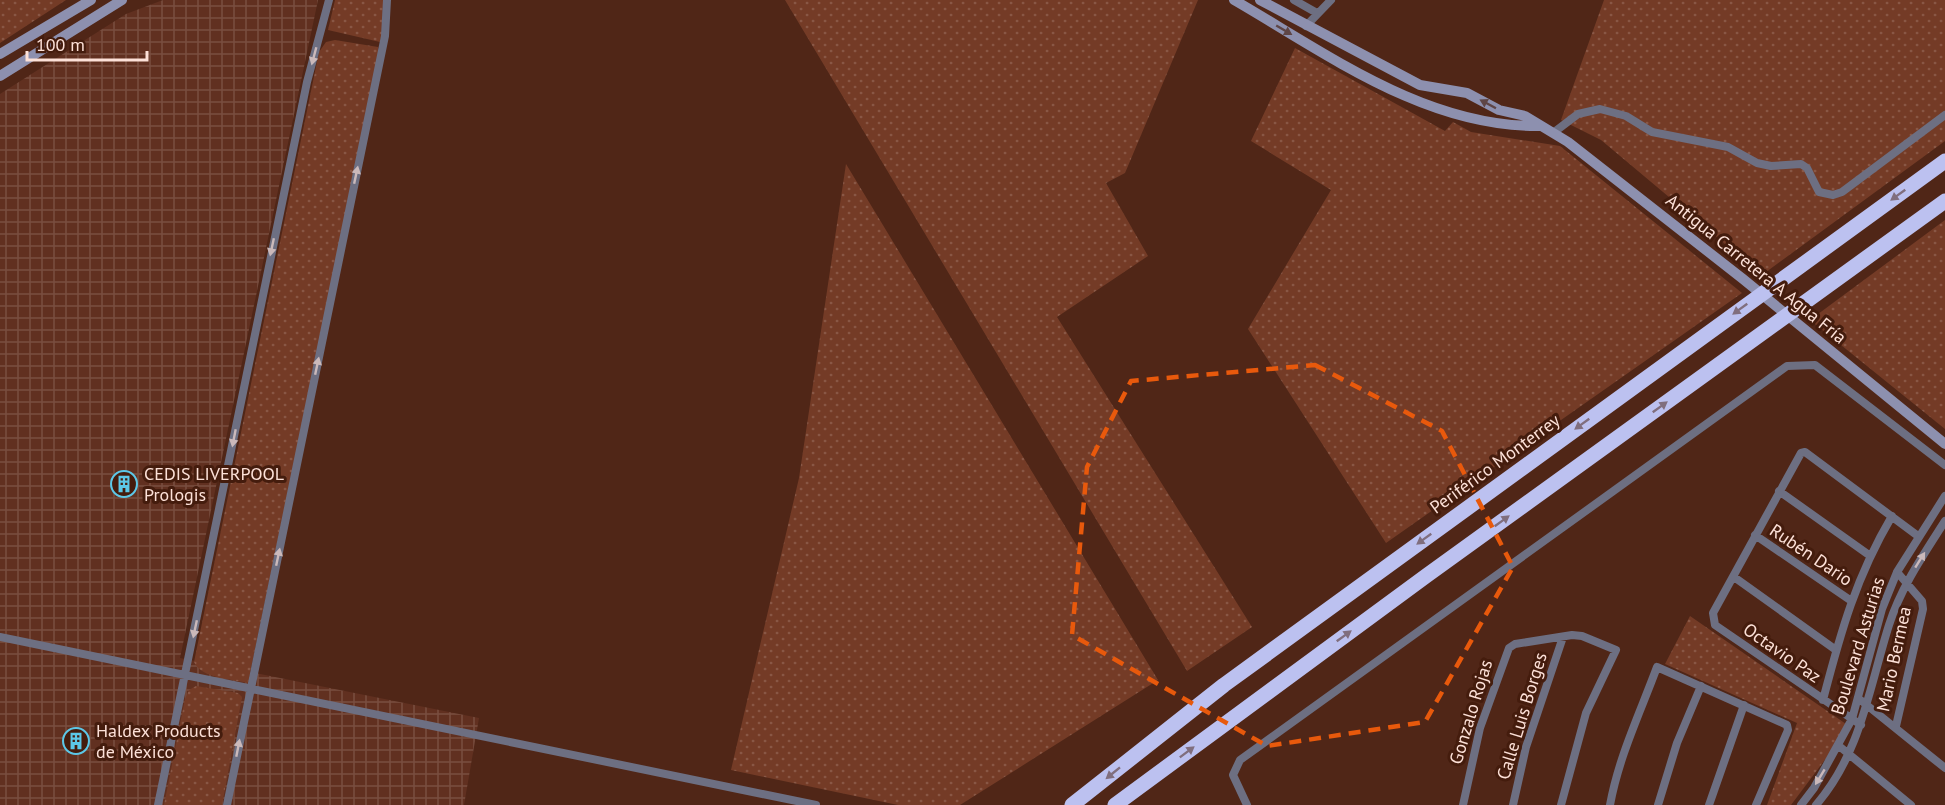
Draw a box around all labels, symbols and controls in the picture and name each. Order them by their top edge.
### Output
scale bar [27,24,147,62]
one-way arrow [1276,24,1292,35]
text: 100 m [36,33,85,56]
one-way arrow [308,47,318,66]
one-way arrow [1479,99,1496,109]
one-way arrow [352,165,361,184]
street label: Antigua Carretera A Agua Fría [1661,189,1851,349]
one-way arrow [1890,189,1906,201]
one-way arrow [267,238,277,256]
one-way arrow [1732,303,1747,315]
one-way arrow [313,357,323,375]
one-way arrow [1651,401,1667,413]
street label: Periférico Monterrey [1425,408,1565,519]
one-way arrow [1575,418,1591,430]
one-way arrow [229,429,238,448]
place label: CEDIS LIVERPOOL Prologis [144,462,284,506]
building icon: CEDIS LIVERPOOL Prologis [109,469,139,499]
one-way arrow [1493,515,1509,527]
street label: Rubén Dario [1765,518,1857,591]
one-way arrow [1417,533,1433,545]
one-way arrow [273,547,283,566]
one-way arrow [1915,552,1926,568]
street label: Boulevard Asturias [1826,574,1889,718]
street label: Mario Bermea [1871,604,1916,714]
street label: Octavio Paz [1739,617,1826,688]
one-way arrow [189,620,199,638]
one-way arrow [1336,630,1352,642]
street label: Calle Luis Borges [1491,649,1552,782]
street label: Gonzalo Rojas [1444,657,1497,767]
place label: Haldex Products de México [96,719,221,763]
building icon: Haldex Products de México [61,726,91,756]
one-way arrow [234,738,243,757]
one-way arrow [1180,746,1195,758]
one-way arrow [1105,767,1120,779]
one-way arrow [1815,769,1825,786]

